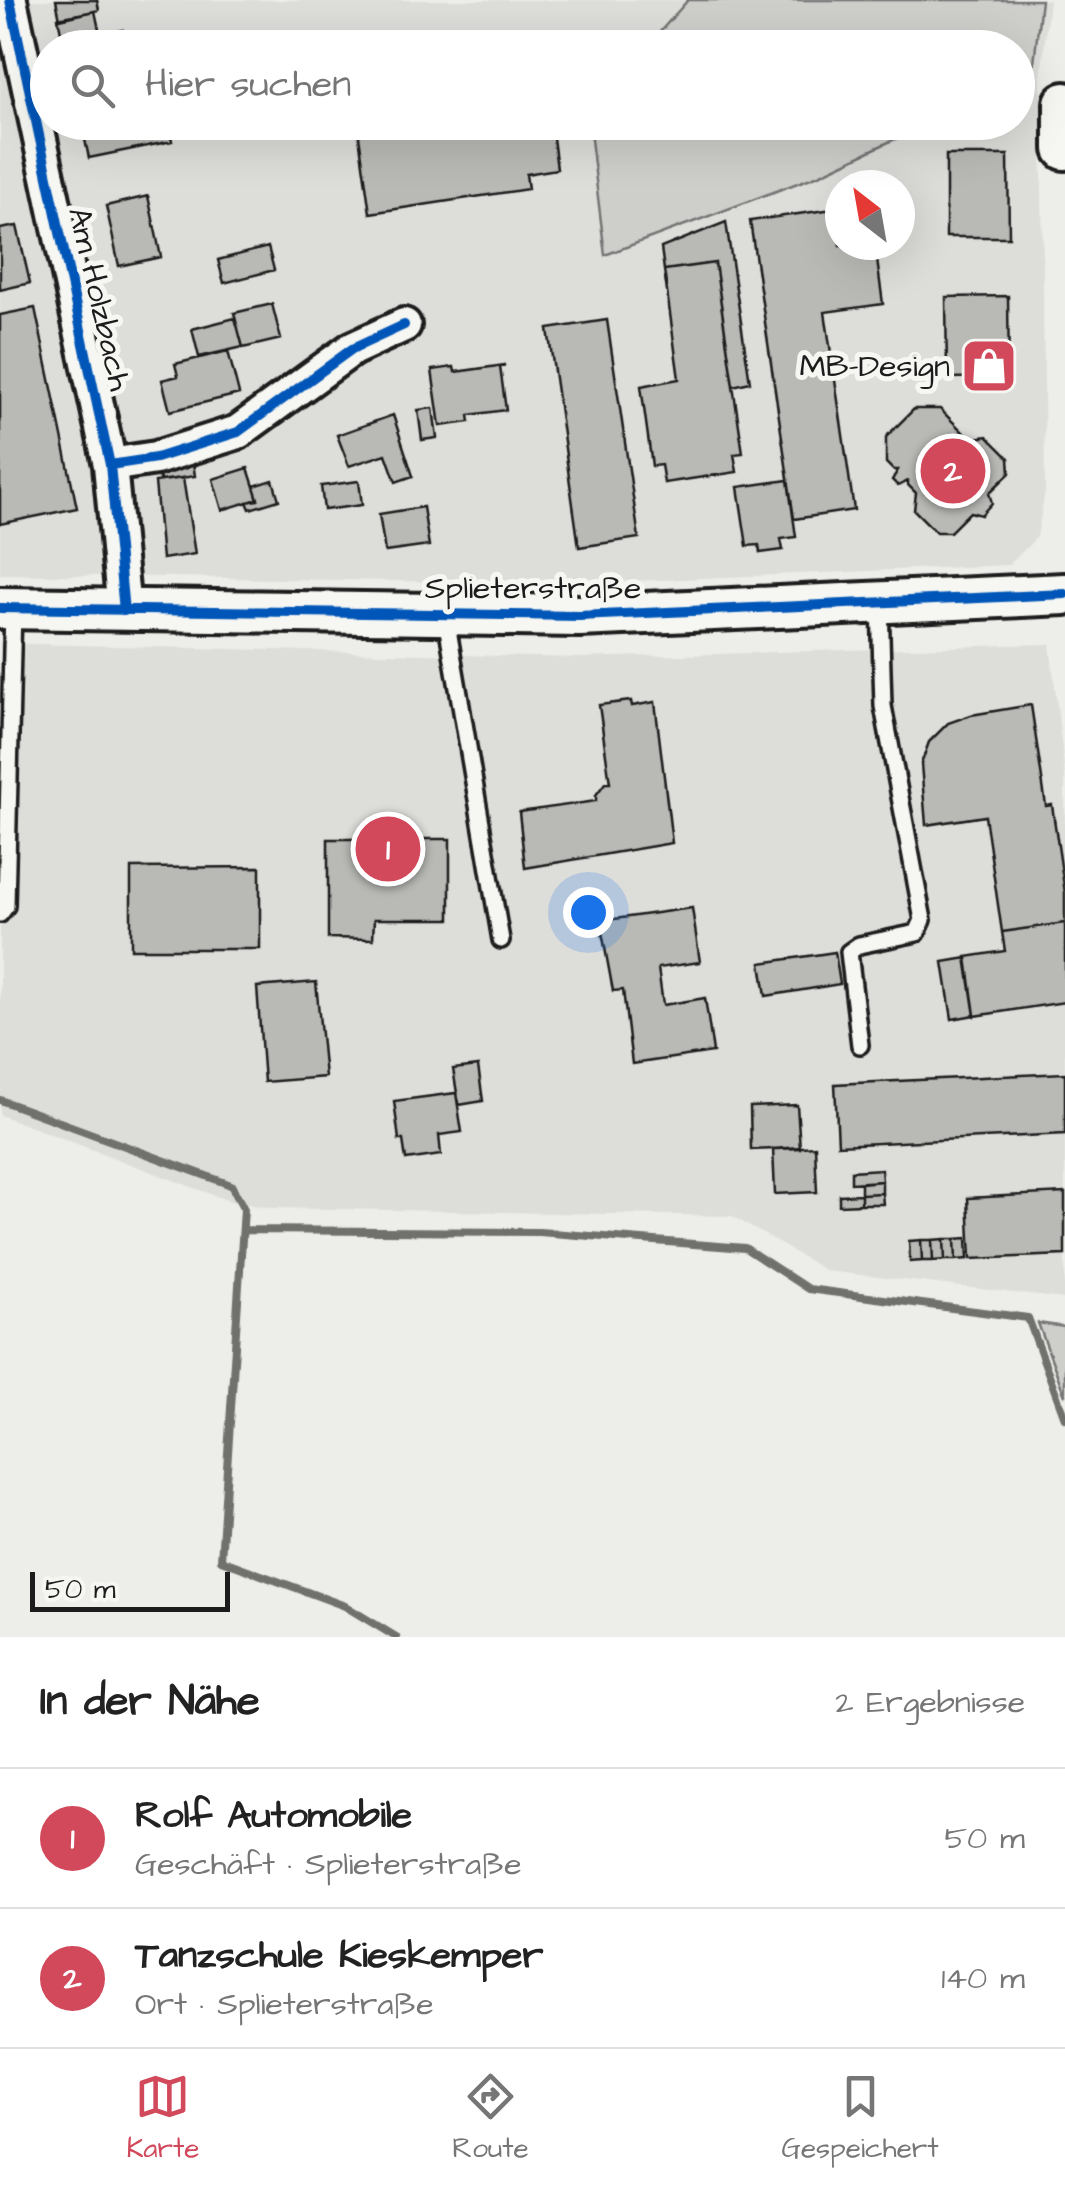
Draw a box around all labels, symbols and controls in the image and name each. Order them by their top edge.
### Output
search box [30,30,1035,140]
icon: search [65,58,120,113]
text: Hier suchen [145,59,351,111]
north arrow [825,170,915,260]
street label: Am Holzbach [56,203,142,395]
shop icon: MB-Design [959,336,1019,396]
place label: MB-Design [799,344,950,389]
pin: 2 [920,434,986,508]
street label: Splieterstraße [425,566,641,611]
pin: 1 [356,812,420,886]
your location [563,887,614,938]
scale bar [30,1567,230,1612]
text: 50 m [45,1570,116,1609]
text: In der Nähe [40,1673,260,1731]
text: 2 Ergebnisse [835,1680,1025,1725]
text: Rolf Automobile [135,1790,412,1842]
text: 1 [70,1816,75,1861]
text: 50 m [944,1816,1025,1861]
text: Geschäft · Splieterstraße [135,1842,521,1887]
text: Tanzschule Kieskemper [135,1930,543,1982]
text: 2 [63,1956,82,2001]
text: 140 m [941,1956,1025,2001]
text: Ort · Splieterstraße [135,1982,434,2027]
tab: Karte [126,2069,200,2168]
tab: Route [452,2069,529,2168]
tab: Gespeichert [782,2069,939,2168]

